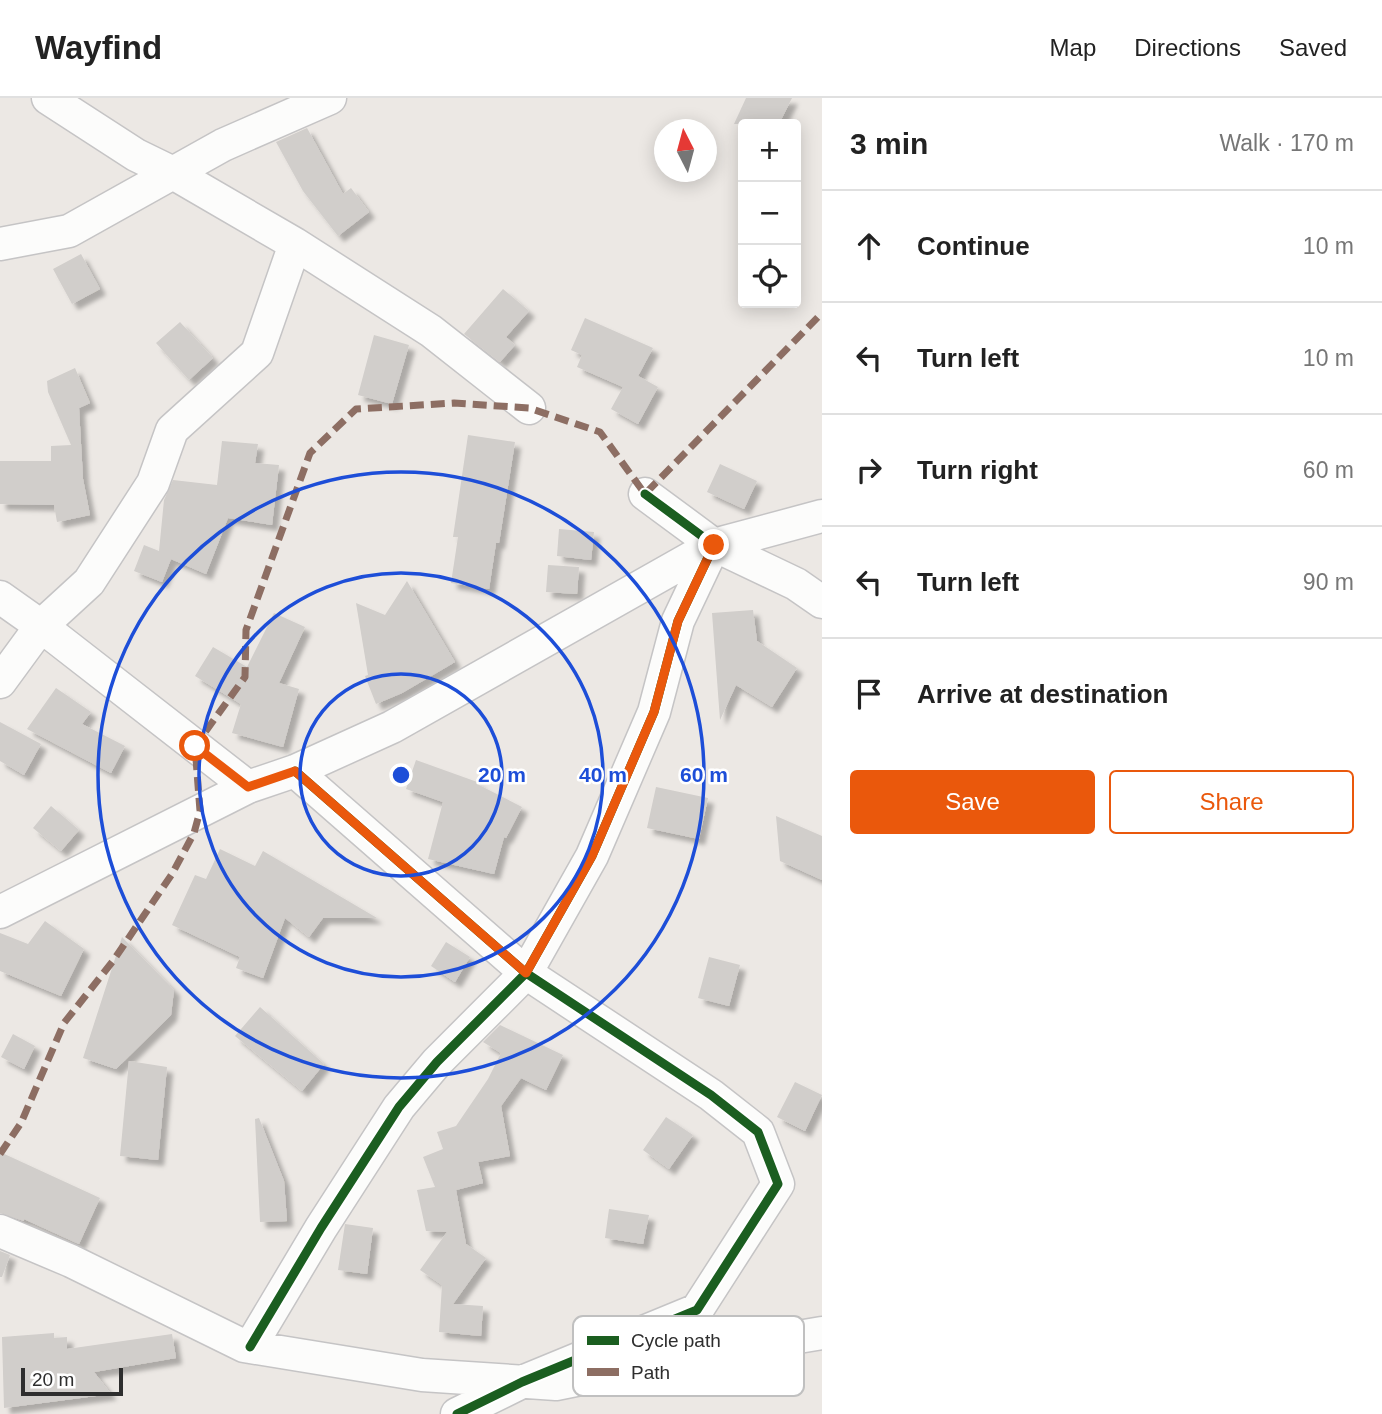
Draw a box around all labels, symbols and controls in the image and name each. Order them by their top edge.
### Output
text: Wayfind [35,29,162,66]
text: Map [1050,34,1096,61]
text: Directions [1134,34,1241,61]
text: Saved [1279,34,1347,61]
north arrow [654,119,717,182]
map controls [738,119,801,308]
button: + [738,119,801,182]
text: 3 min [850,127,928,160]
text: Walk · 170 m [1219,130,1354,156]
button: − [738,182,801,245]
icon: ahead [850,227,888,265]
text: Continue [917,231,1030,261]
text: 10 m [1303,233,1354,259]
button: locate [738,245,801,308]
icon: left [850,339,888,377]
text: Turn left [917,343,1019,373]
text: 10 m [1303,345,1354,371]
icon: right [850,451,888,489]
text: Turn right [917,455,1038,485]
text: 60 m [1303,457,1354,483]
route end [698,529,729,560]
icon: left [850,563,888,601]
text: Turn left [917,567,1019,597]
text: 90 m [1303,569,1354,595]
icon: arrive [850,675,888,713]
text: Arrive at destination [917,679,1168,709]
route start [179,730,210,761]
centre of rings [389,763,413,787]
text: 20 m [478,763,526,786]
text: 40 m [579,763,627,786]
text: 60 m [680,763,728,786]
button: Save [850,770,1095,834]
button: Share [1109,770,1354,834]
legend [573,1316,804,1396]
text: Cycle path [631,1330,721,1351]
text: Path [631,1362,670,1383]
scale bar [21,1365,122,1397]
text: 20 m [32,1369,74,1390]

